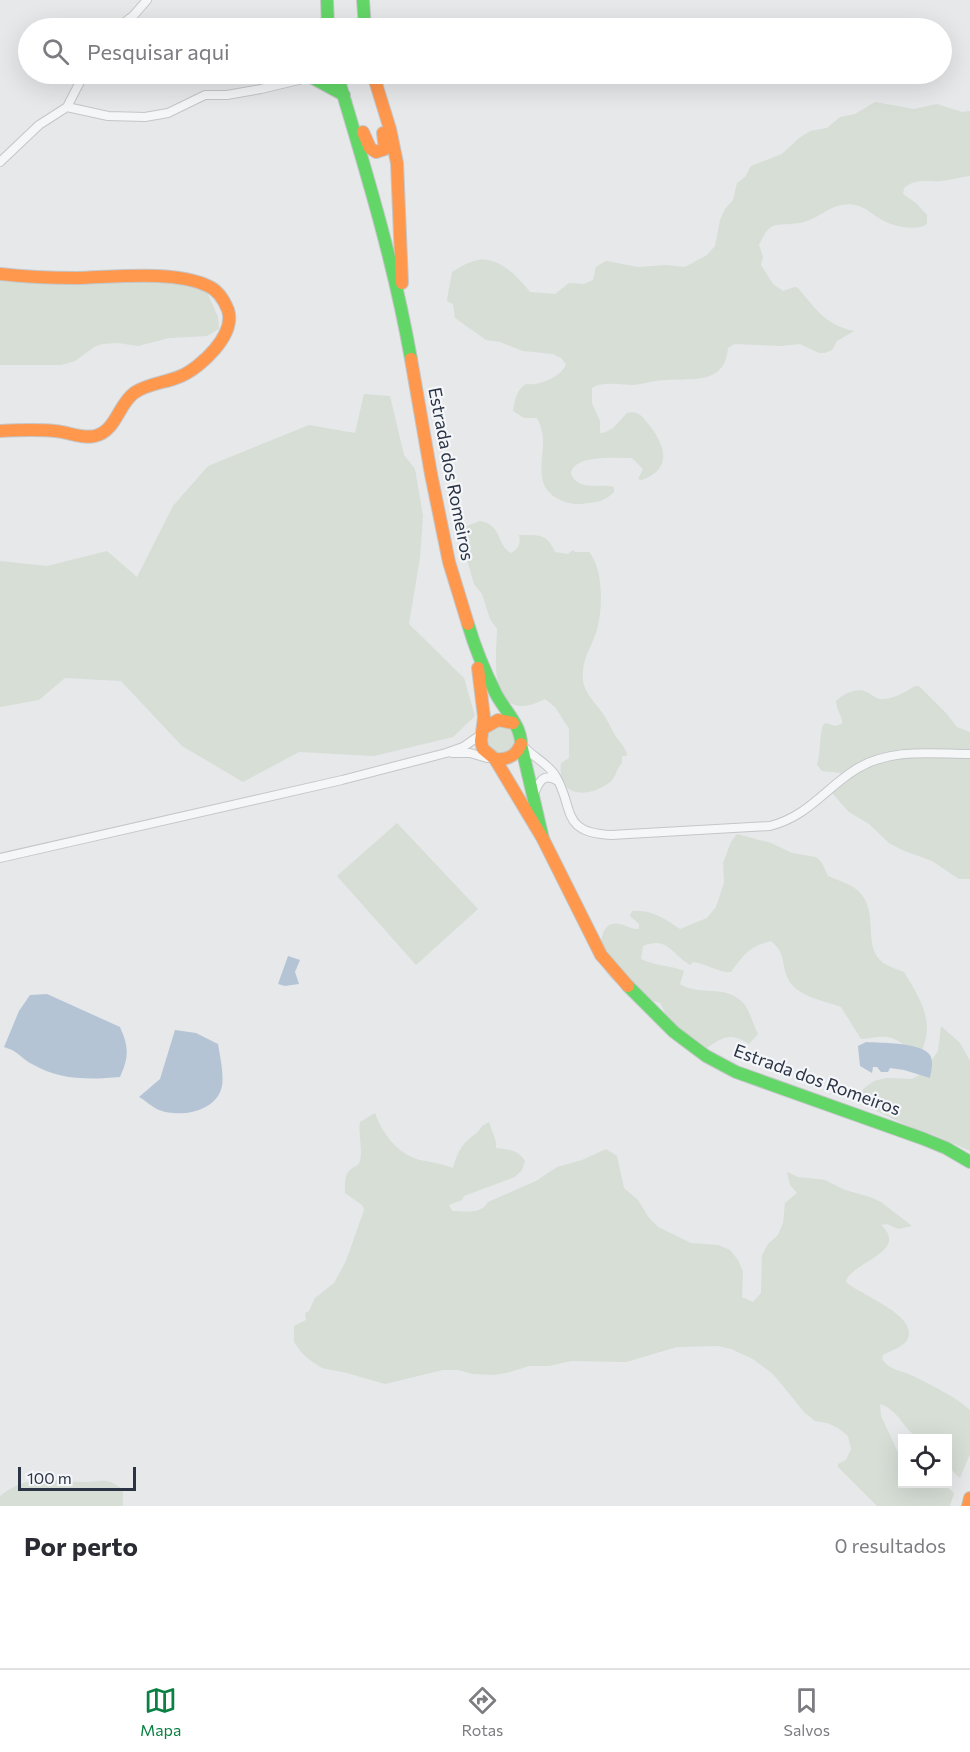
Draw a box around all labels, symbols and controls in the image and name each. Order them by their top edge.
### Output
search box [18,18,952,84]
icon: search [39,35,72,68]
text: Pesquisar aqui [87,38,230,65]
street label: Estrada dos Romeiros [424,385,480,562]
street label: Estrada dos Romeiros [731,1039,904,1120]
map controls [898,1434,952,1488]
button: locate [898,1434,952,1488]
scale bar [18,1464,136,1492]
text: 100 m [27,1468,72,1487]
text: Por perto [24,1530,138,1561]
text: 0 resultados [835,1533,946,1557]
tab: Mapa [140,1684,181,1739]
tab: Rotas [462,1684,503,1739]
tab: Salvos [784,1684,830,1739]

